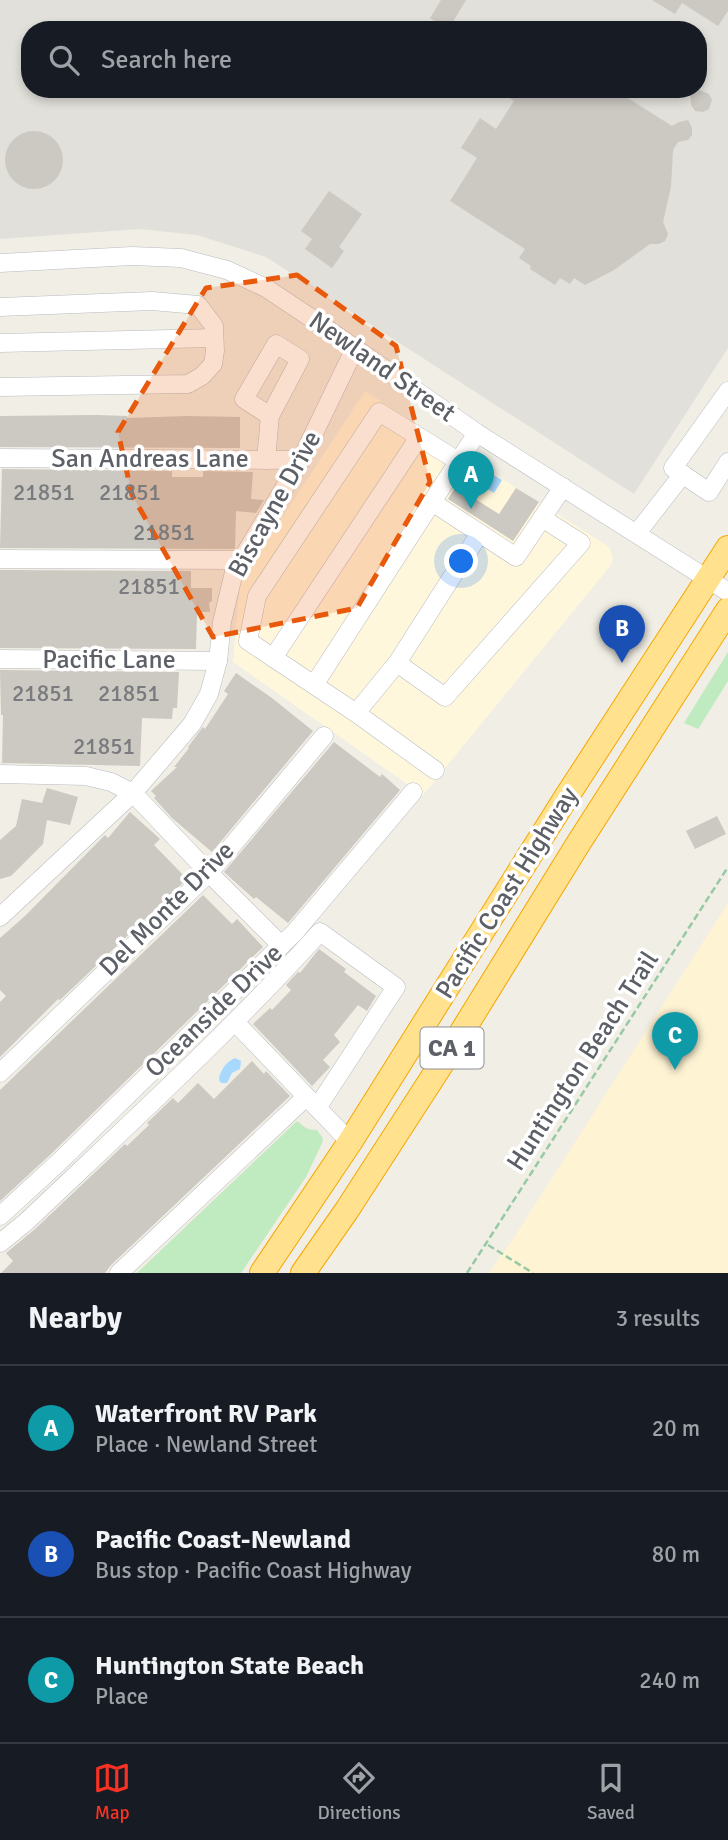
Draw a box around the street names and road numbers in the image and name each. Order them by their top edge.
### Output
street label: Newland Street [303,305,461,429]
street label: Biscayne Drive [222,425,328,583]
street label: San Andreas Lane [51,443,249,475]
street label: Pacific Lane [42,644,176,676]
street label: Pacific Coast Highway [429,781,585,1005]
street label: Del Monte Drive [93,835,241,983]
street label: Oceanside Drive [139,937,289,1085]
street label: Huntington Beach Trail [500,945,666,1177]
road number: CA 1 [420,1028,484,1068]

